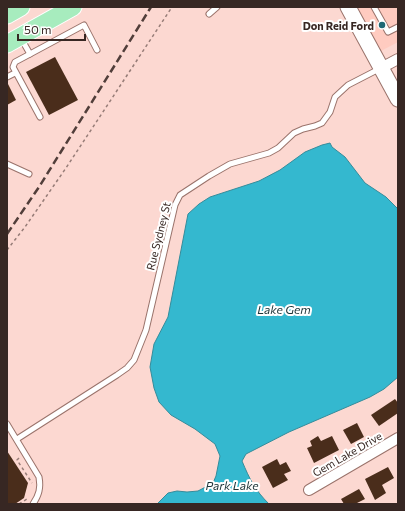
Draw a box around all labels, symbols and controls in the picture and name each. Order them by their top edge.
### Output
scale bar [18,16,85,42]
place label: Don Reid Ford [303,19,374,32]
marker: Don Reid Ford [377,20,387,30]
text: 50 m [24,22,52,36]
street label: Rue Sydney St [143,200,173,272]
water label: Lake Gem [257,302,311,316]
street label: Gem Lake Drive [310,429,384,479]
water label: Park Lake [205,478,259,492]

